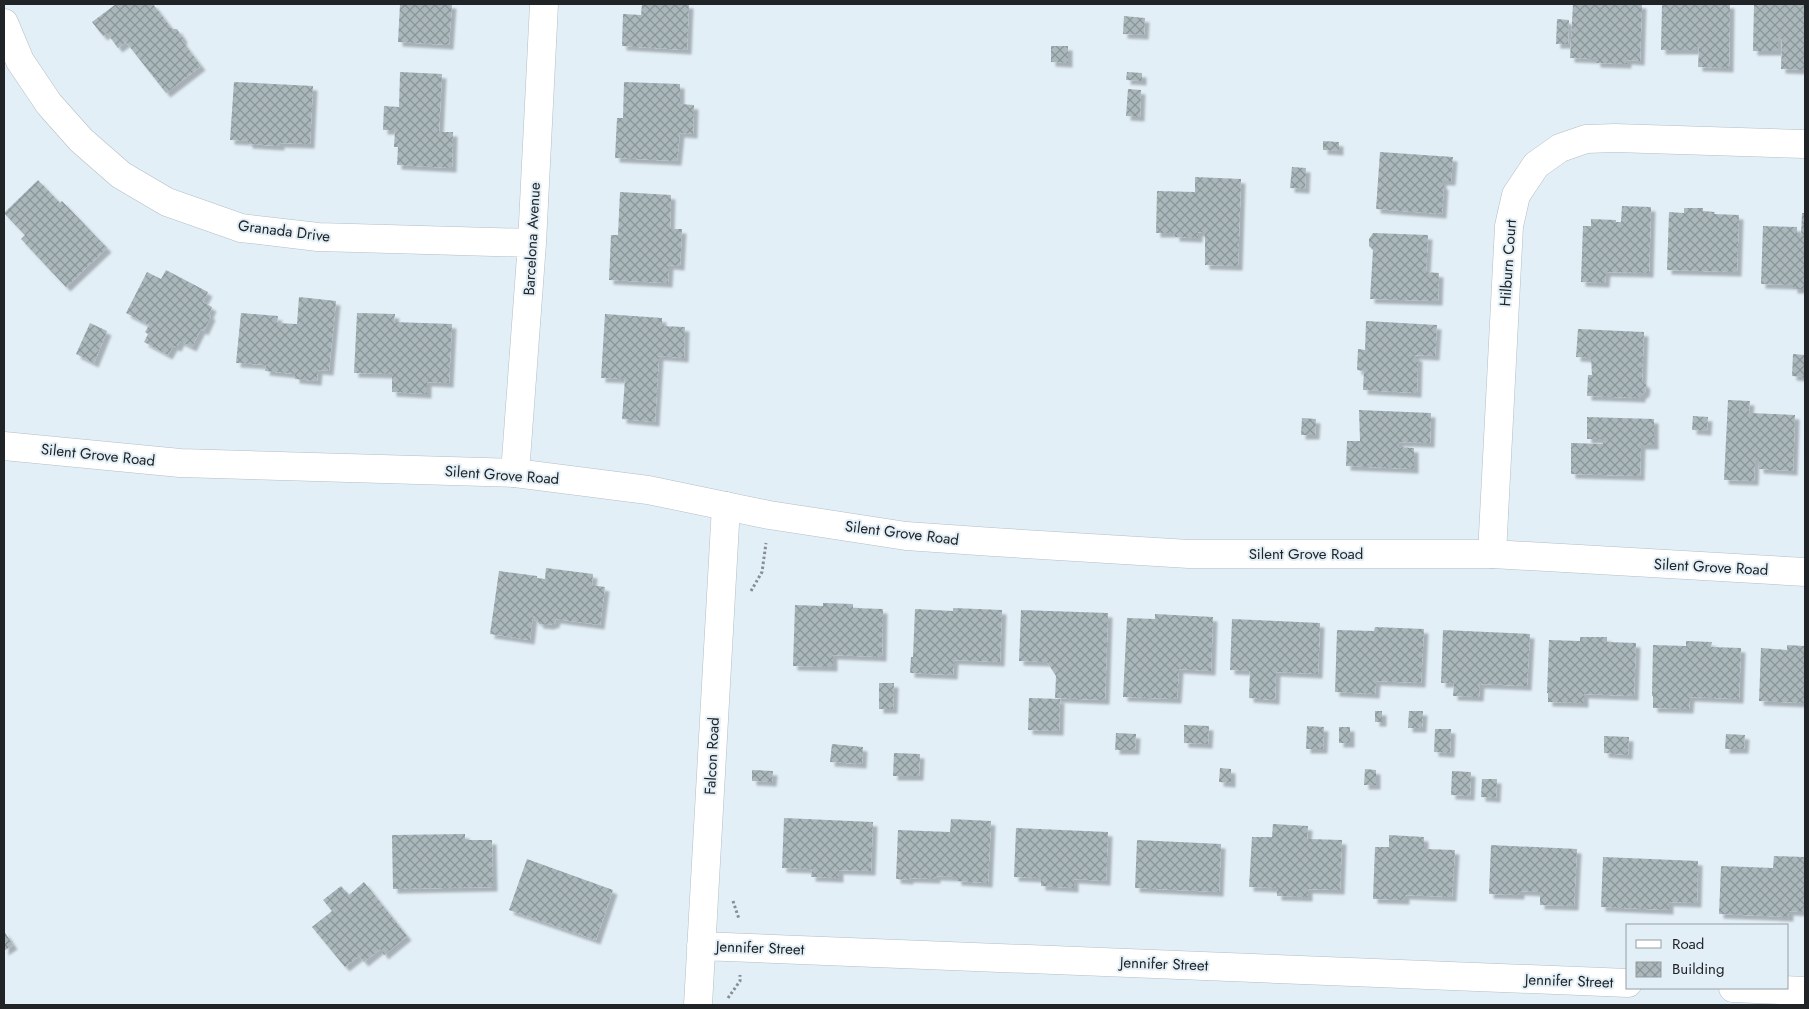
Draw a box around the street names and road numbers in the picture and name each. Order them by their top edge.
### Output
street label: Barcelona Avenue [518,182,546,296]
street label: Granada Drive [237,214,332,248]
street label: Hilburn Court [1494,218,1522,307]
street label: Silent Grove Road [40,438,156,472]
street label: Silent Grove Road [444,460,560,490]
street label: Silent Grove Road [844,515,960,551]
street label: Silent Grove Road [1249,543,1363,565]
street label: Silent Grove Road [1653,553,1769,581]
street label: Falcon Road [699,717,725,795]
street label: Jennifer Street [713,935,805,961]
street label: Jennifer Street [1117,951,1209,977]
street label: Jennifer Street [1522,968,1614,994]

